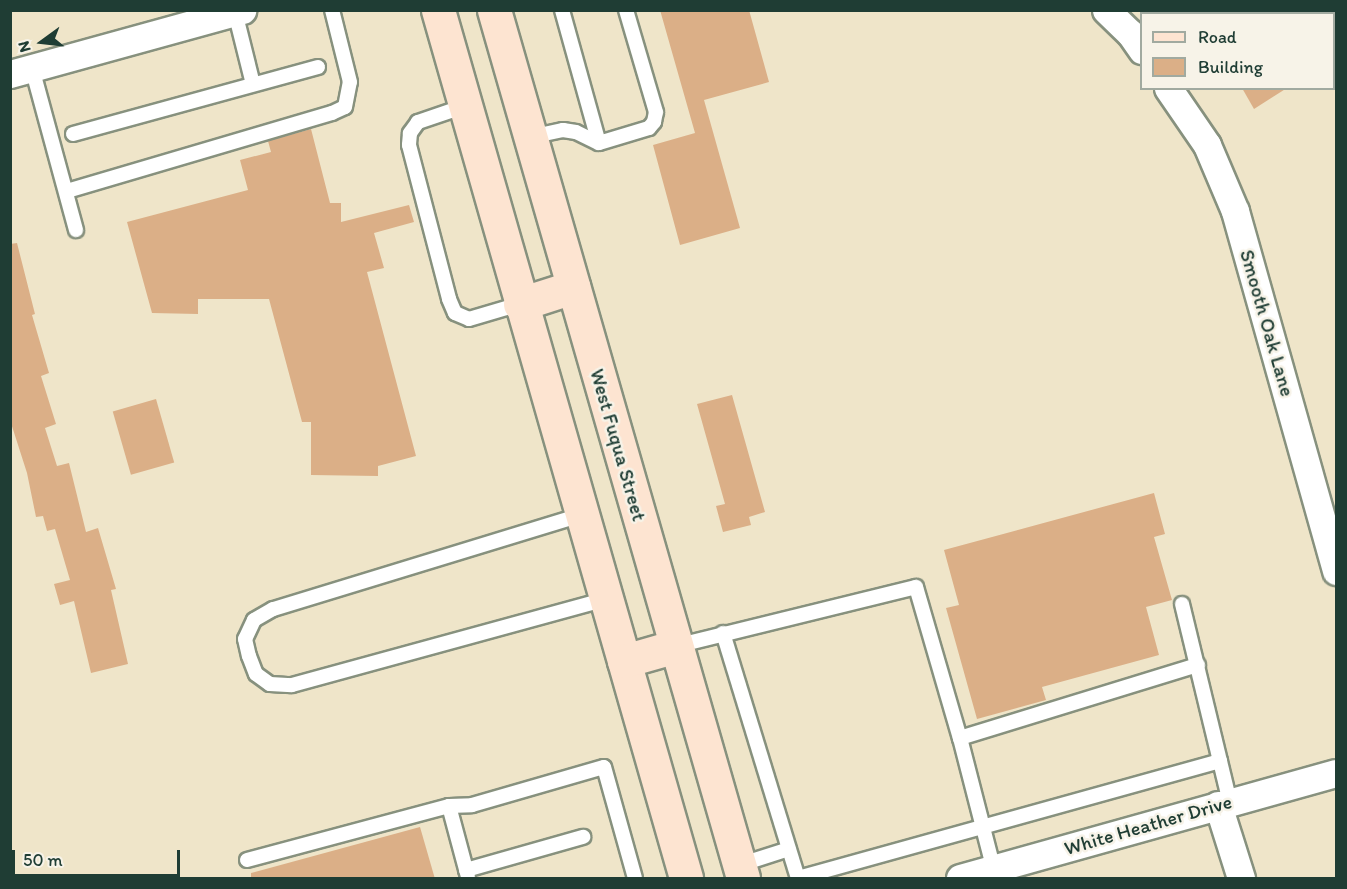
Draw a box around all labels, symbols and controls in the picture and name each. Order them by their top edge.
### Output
north arrow [12,12,72,72]
legend [1140,12,1335,90]
text: Road [1198,26,1237,48]
text: N [14,39,35,54]
text: Building [1198,56,1263,78]
street label: Smooth Oak Lane [1235,247,1299,399]
street label: West Fuqua Street [585,366,651,524]
street label: White Heather Drive [1062,790,1234,860]
scale bar [15,838,183,876]
text: 50 m [23,849,63,871]

